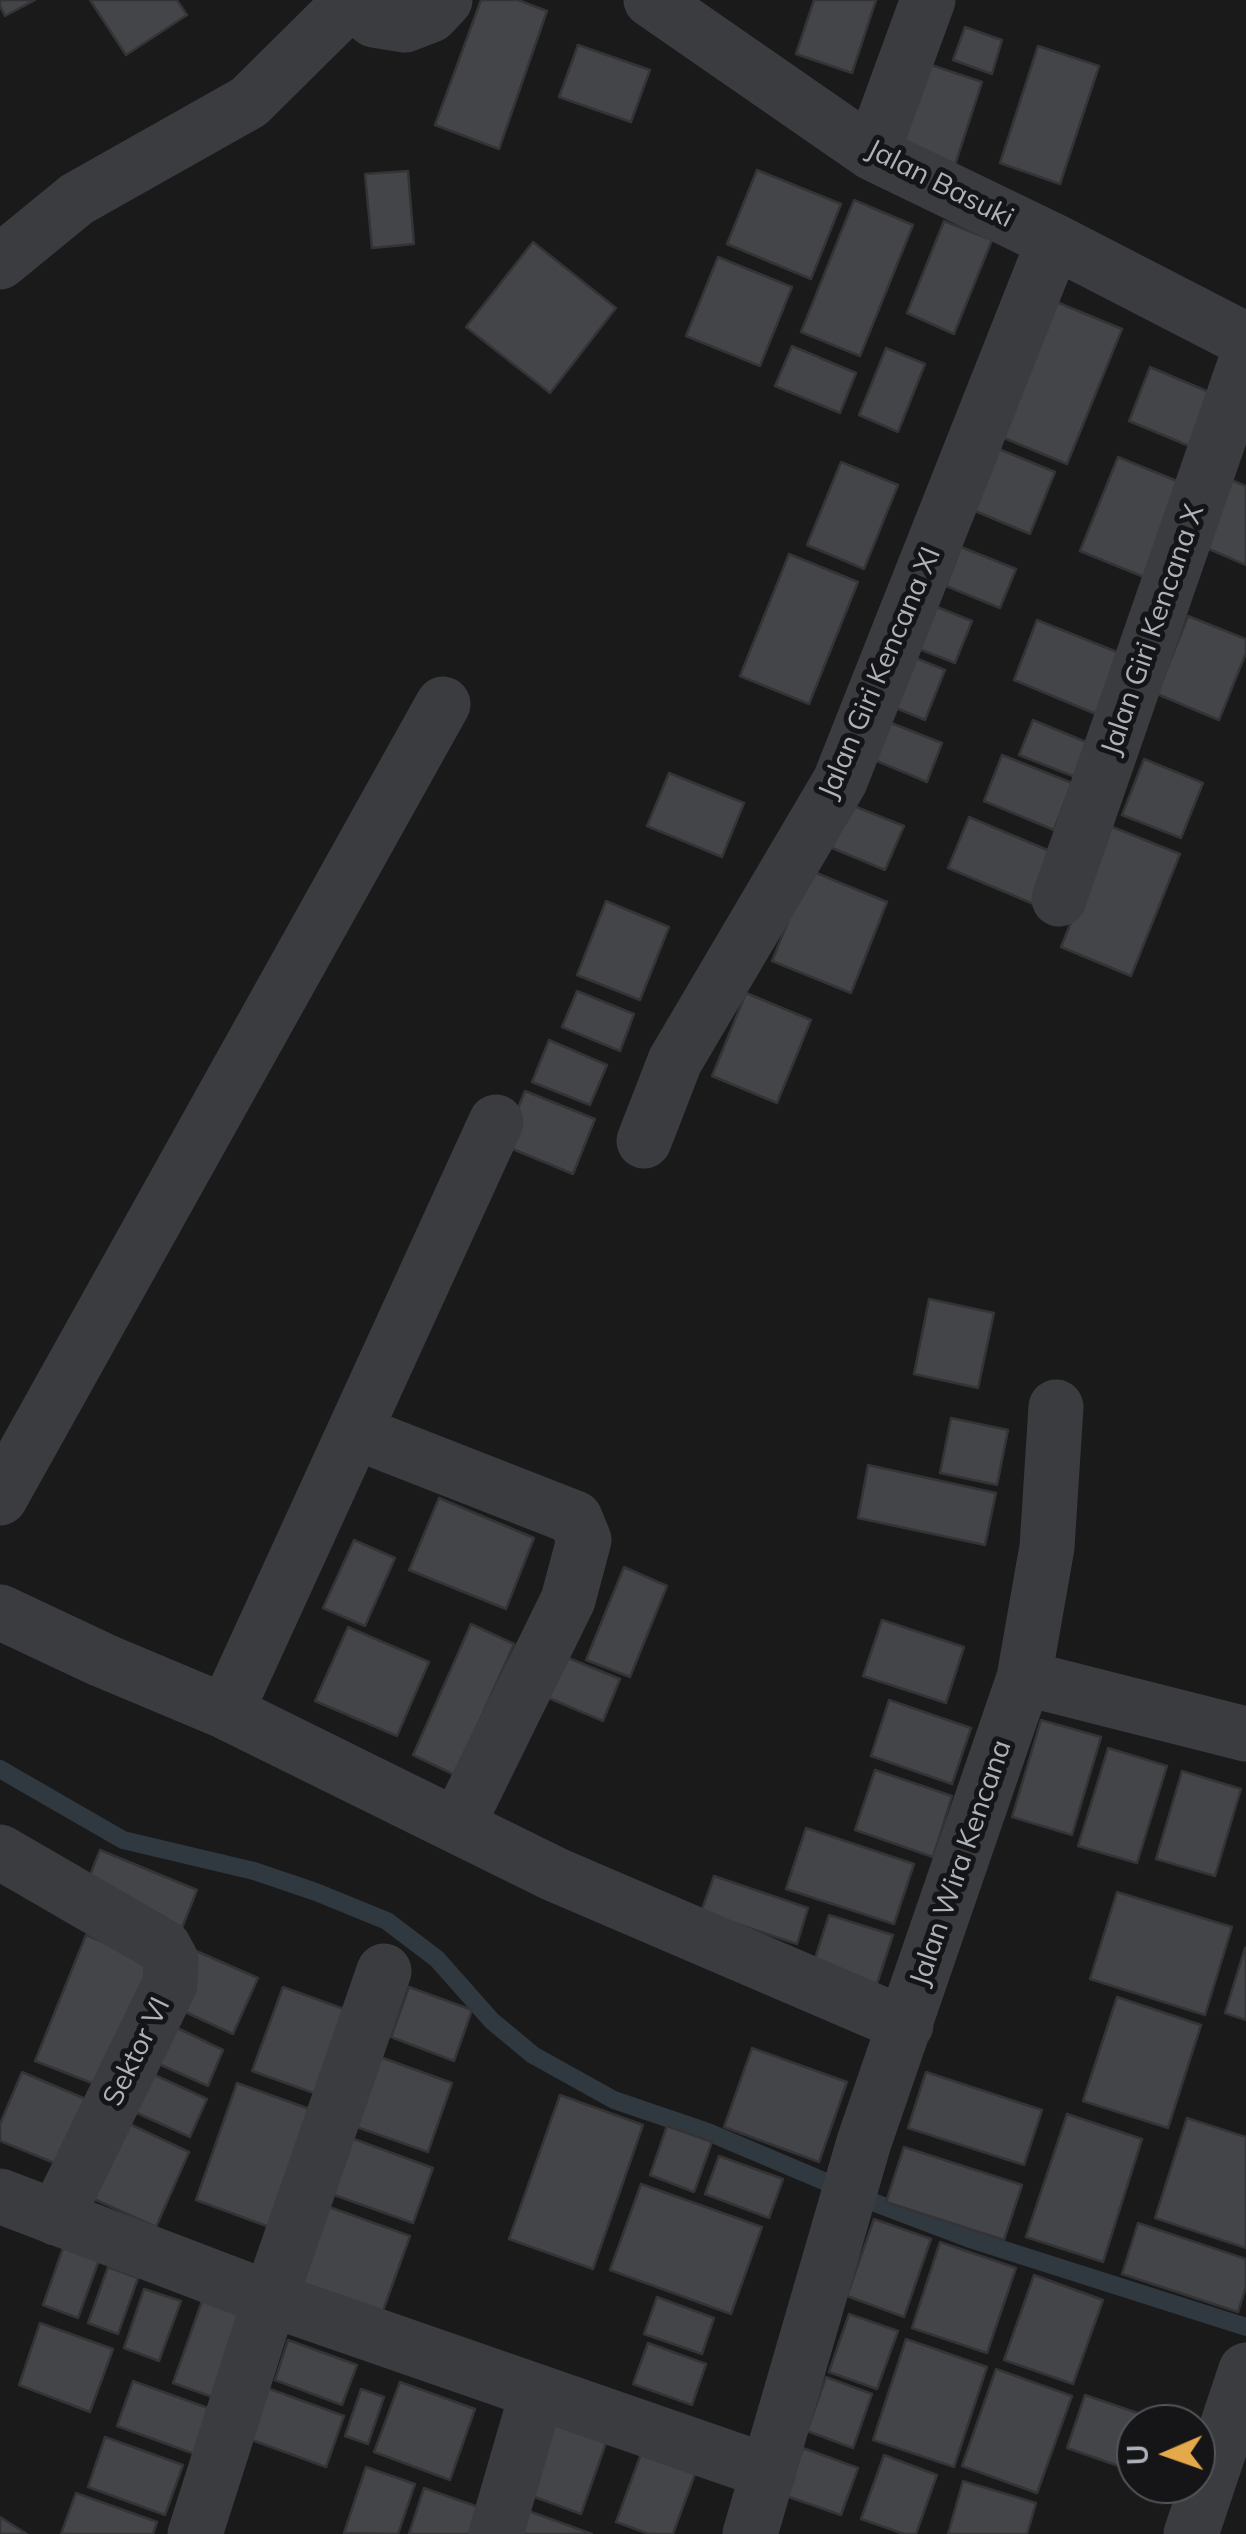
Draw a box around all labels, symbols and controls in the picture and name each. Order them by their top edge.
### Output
street label: Jalan Basuki [861,133,1019,235]
street label: Jalan Giri Kencana X [1094,500,1212,760]
street label: Jalan Giri Kencana XI [812,542,948,804]
street label: Jalan Wira Kencana [903,1736,1019,1990]
street label: Sektor VI [96,1992,178,2112]
north arrow [1116,2404,1216,2504]
text: U [1120,2444,1155,2466]

